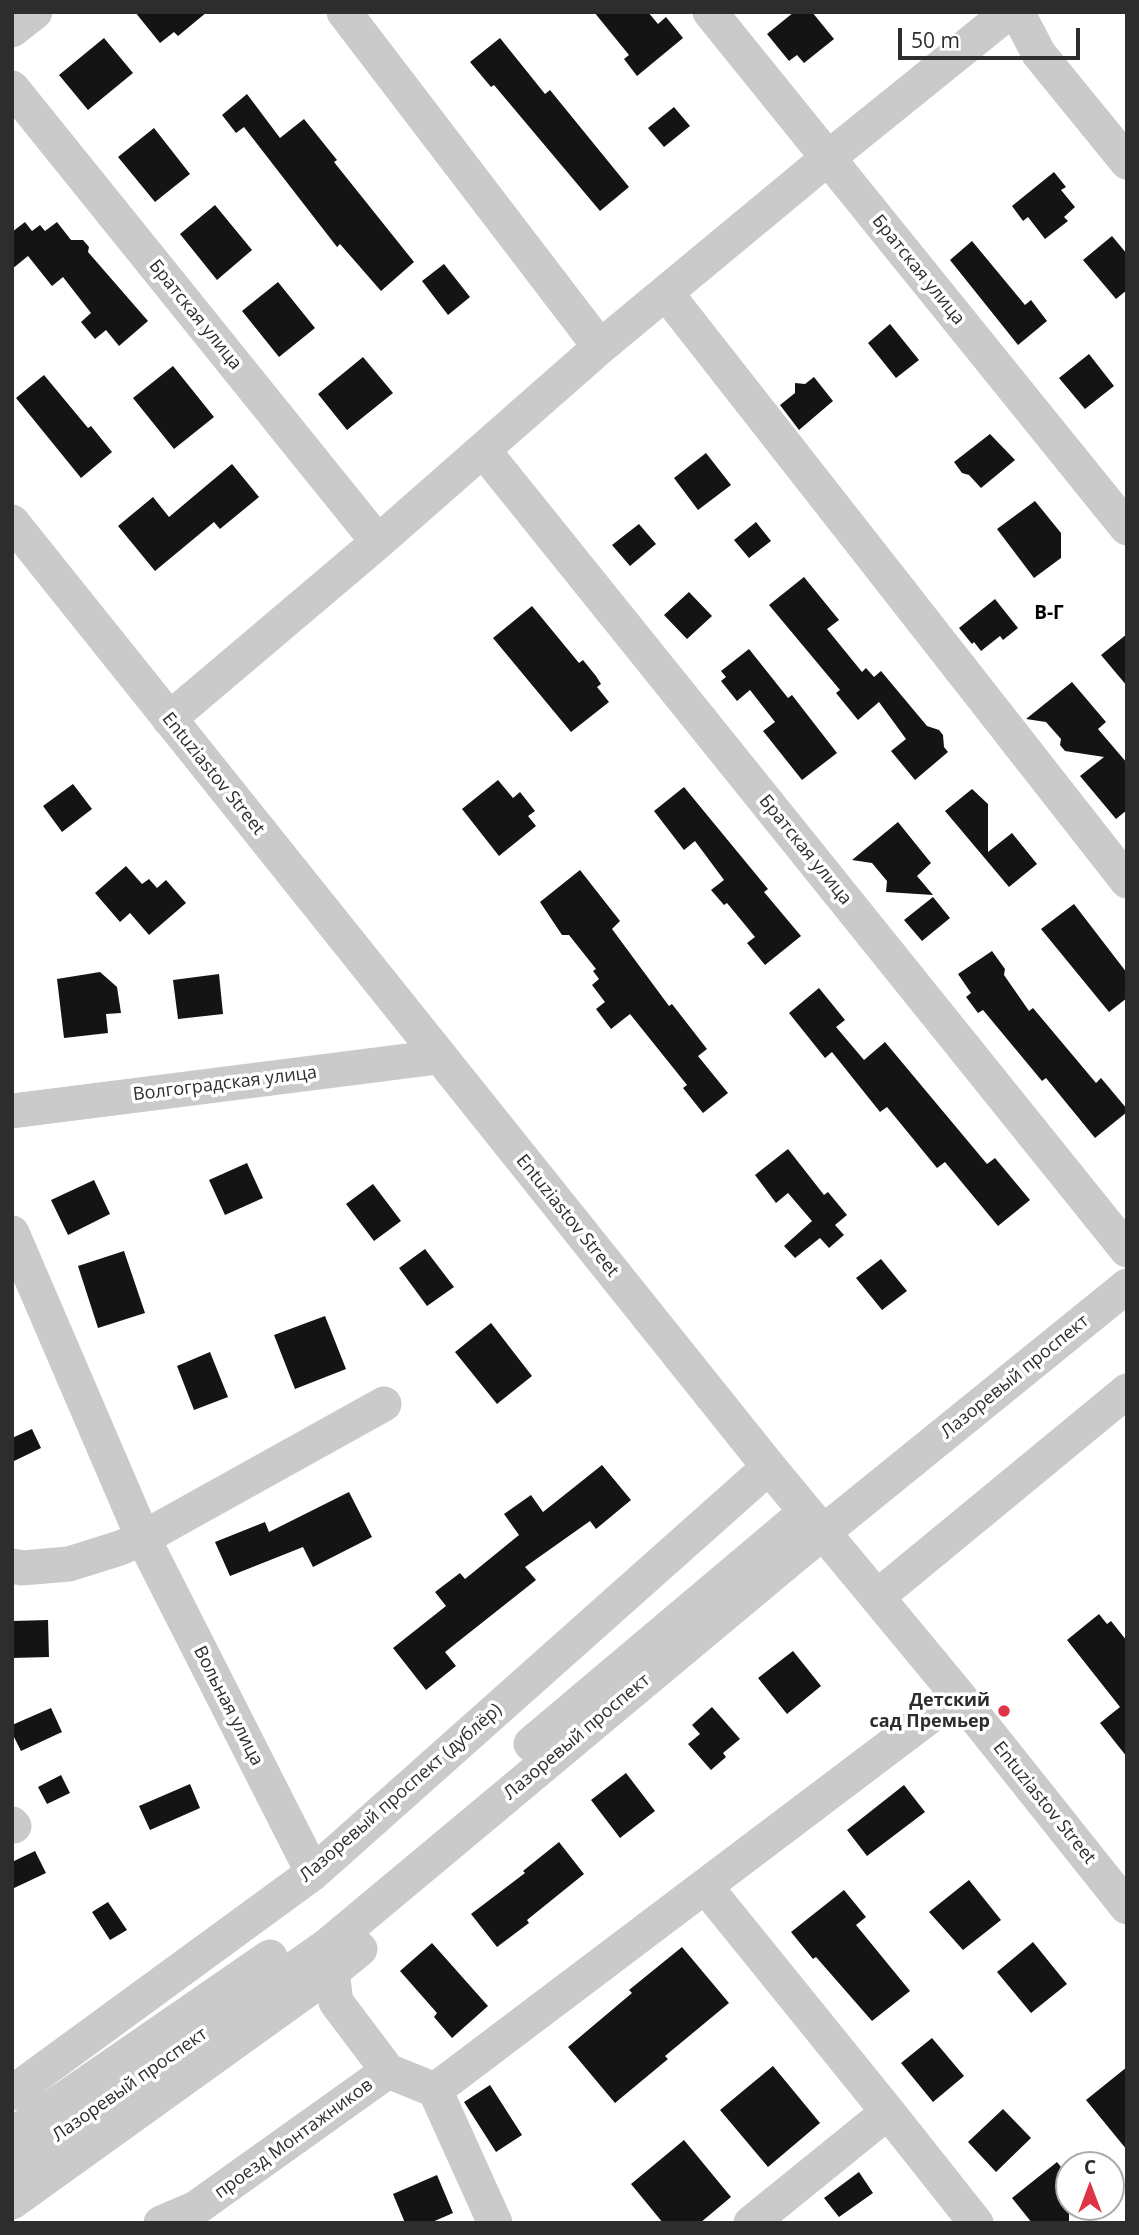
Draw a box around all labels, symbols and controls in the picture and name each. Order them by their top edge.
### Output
scale bar [901,14,1083,58]
text: 50 m [911,26,960,54]
street label: Братская улица [867,211,969,329]
street label: Братская улица [144,256,246,374]
district label: В-Г [1034,603,1064,625]
street label: Entuziastov Street [157,708,269,840]
street label: Братская улица [754,791,856,909]
street label: Волгоградская улица [132,1062,318,1106]
street label: Entuziastov Street [511,1150,623,1282]
street label: Лазоревый проспект [937,1311,1093,1443]
street label: Вольная улица [189,1643,267,1769]
street label: Лазоревый проспект [499,1670,655,1804]
place label: Детский сад Премьер [870,1690,990,1732]
street label: Лазоревый проспект (дублёр) [295,1699,507,1887]
marker: Детский сад Премьер [996,1703,1012,1719]
street label: Entuziastov Street [988,1737,1100,1869]
street label: Лазоревый проспект [48,2023,212,2147]
street label: проезд Монтажников [211,2074,377,2204]
north arrow [1055,2151,1125,2221]
text: С [1084,2154,1096,2180]

